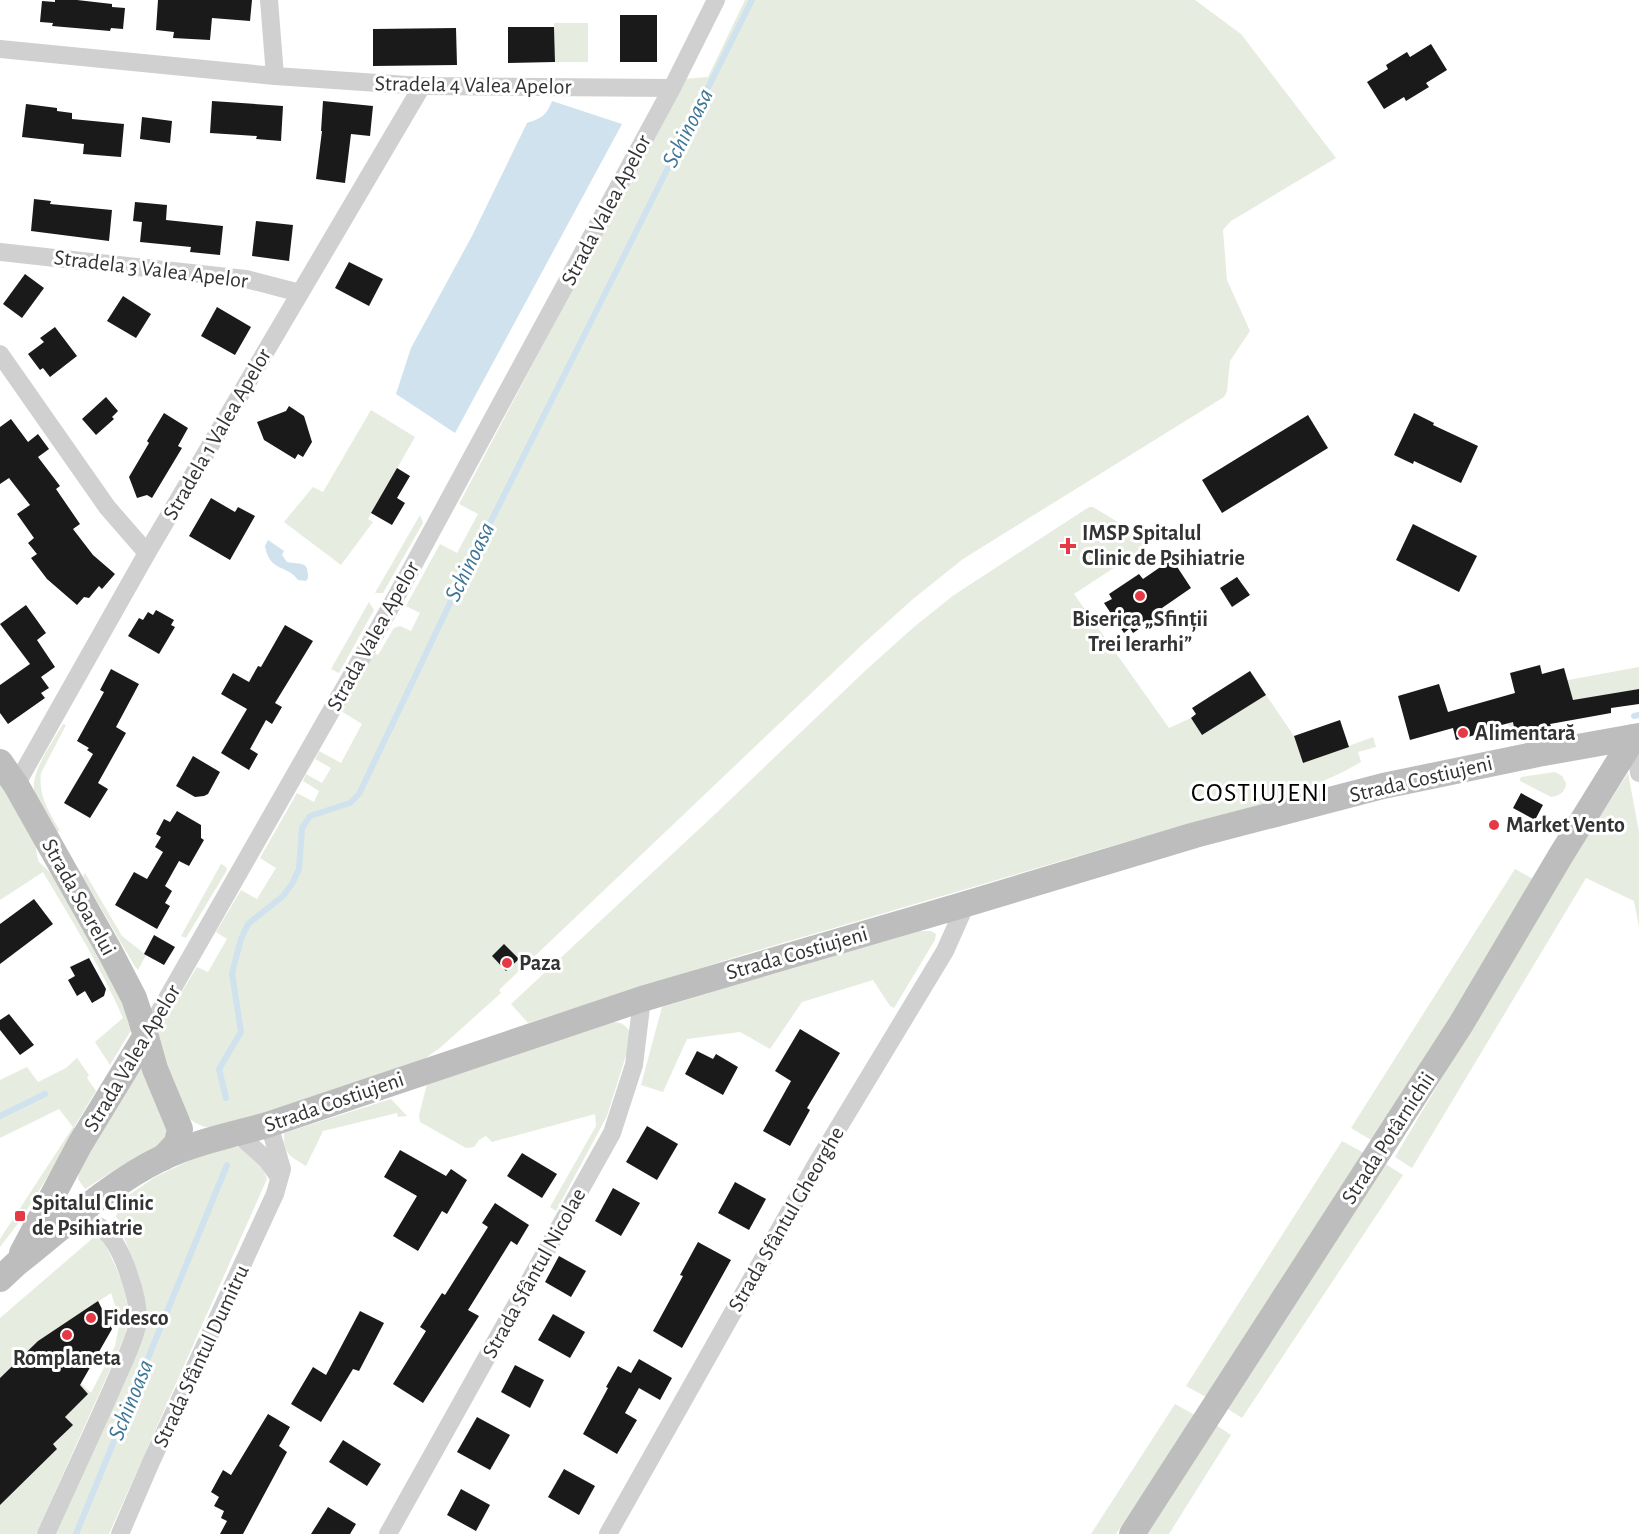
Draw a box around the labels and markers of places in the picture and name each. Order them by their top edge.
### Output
place label: IMSP Spitalul Clinic de Psihiatrie [1082,522,1245,569]
marker: IMSP Spitalul Clinic de Psihiatrie [1059,537,1077,555]
marker: Biserica „Sfinții Trei Ierarhi” [1133,589,1147,603]
place label: Biserica „Sfinții Trei Ierarhi” [1072,608,1208,655]
place label: Alimentară [1475,722,1576,744]
marker: Alimentară [1456,726,1470,740]
place label: Market Vento [1506,814,1625,836]
marker: Market Vento [1487,818,1501,832]
place label: Paza [519,952,562,974]
marker: Paza [500,956,514,970]
place label: Spitalul Clinic de Psihiatrie [32,1192,154,1239]
marker: Spitalul Clinic de Psihiatrie [13,1209,27,1223]
place label: Fidesco [103,1307,169,1329]
marker: Fidesco [84,1311,98,1325]
marker: Romplaneta [60,1328,74,1342]
place label: Romplaneta [13,1347,122,1369]

